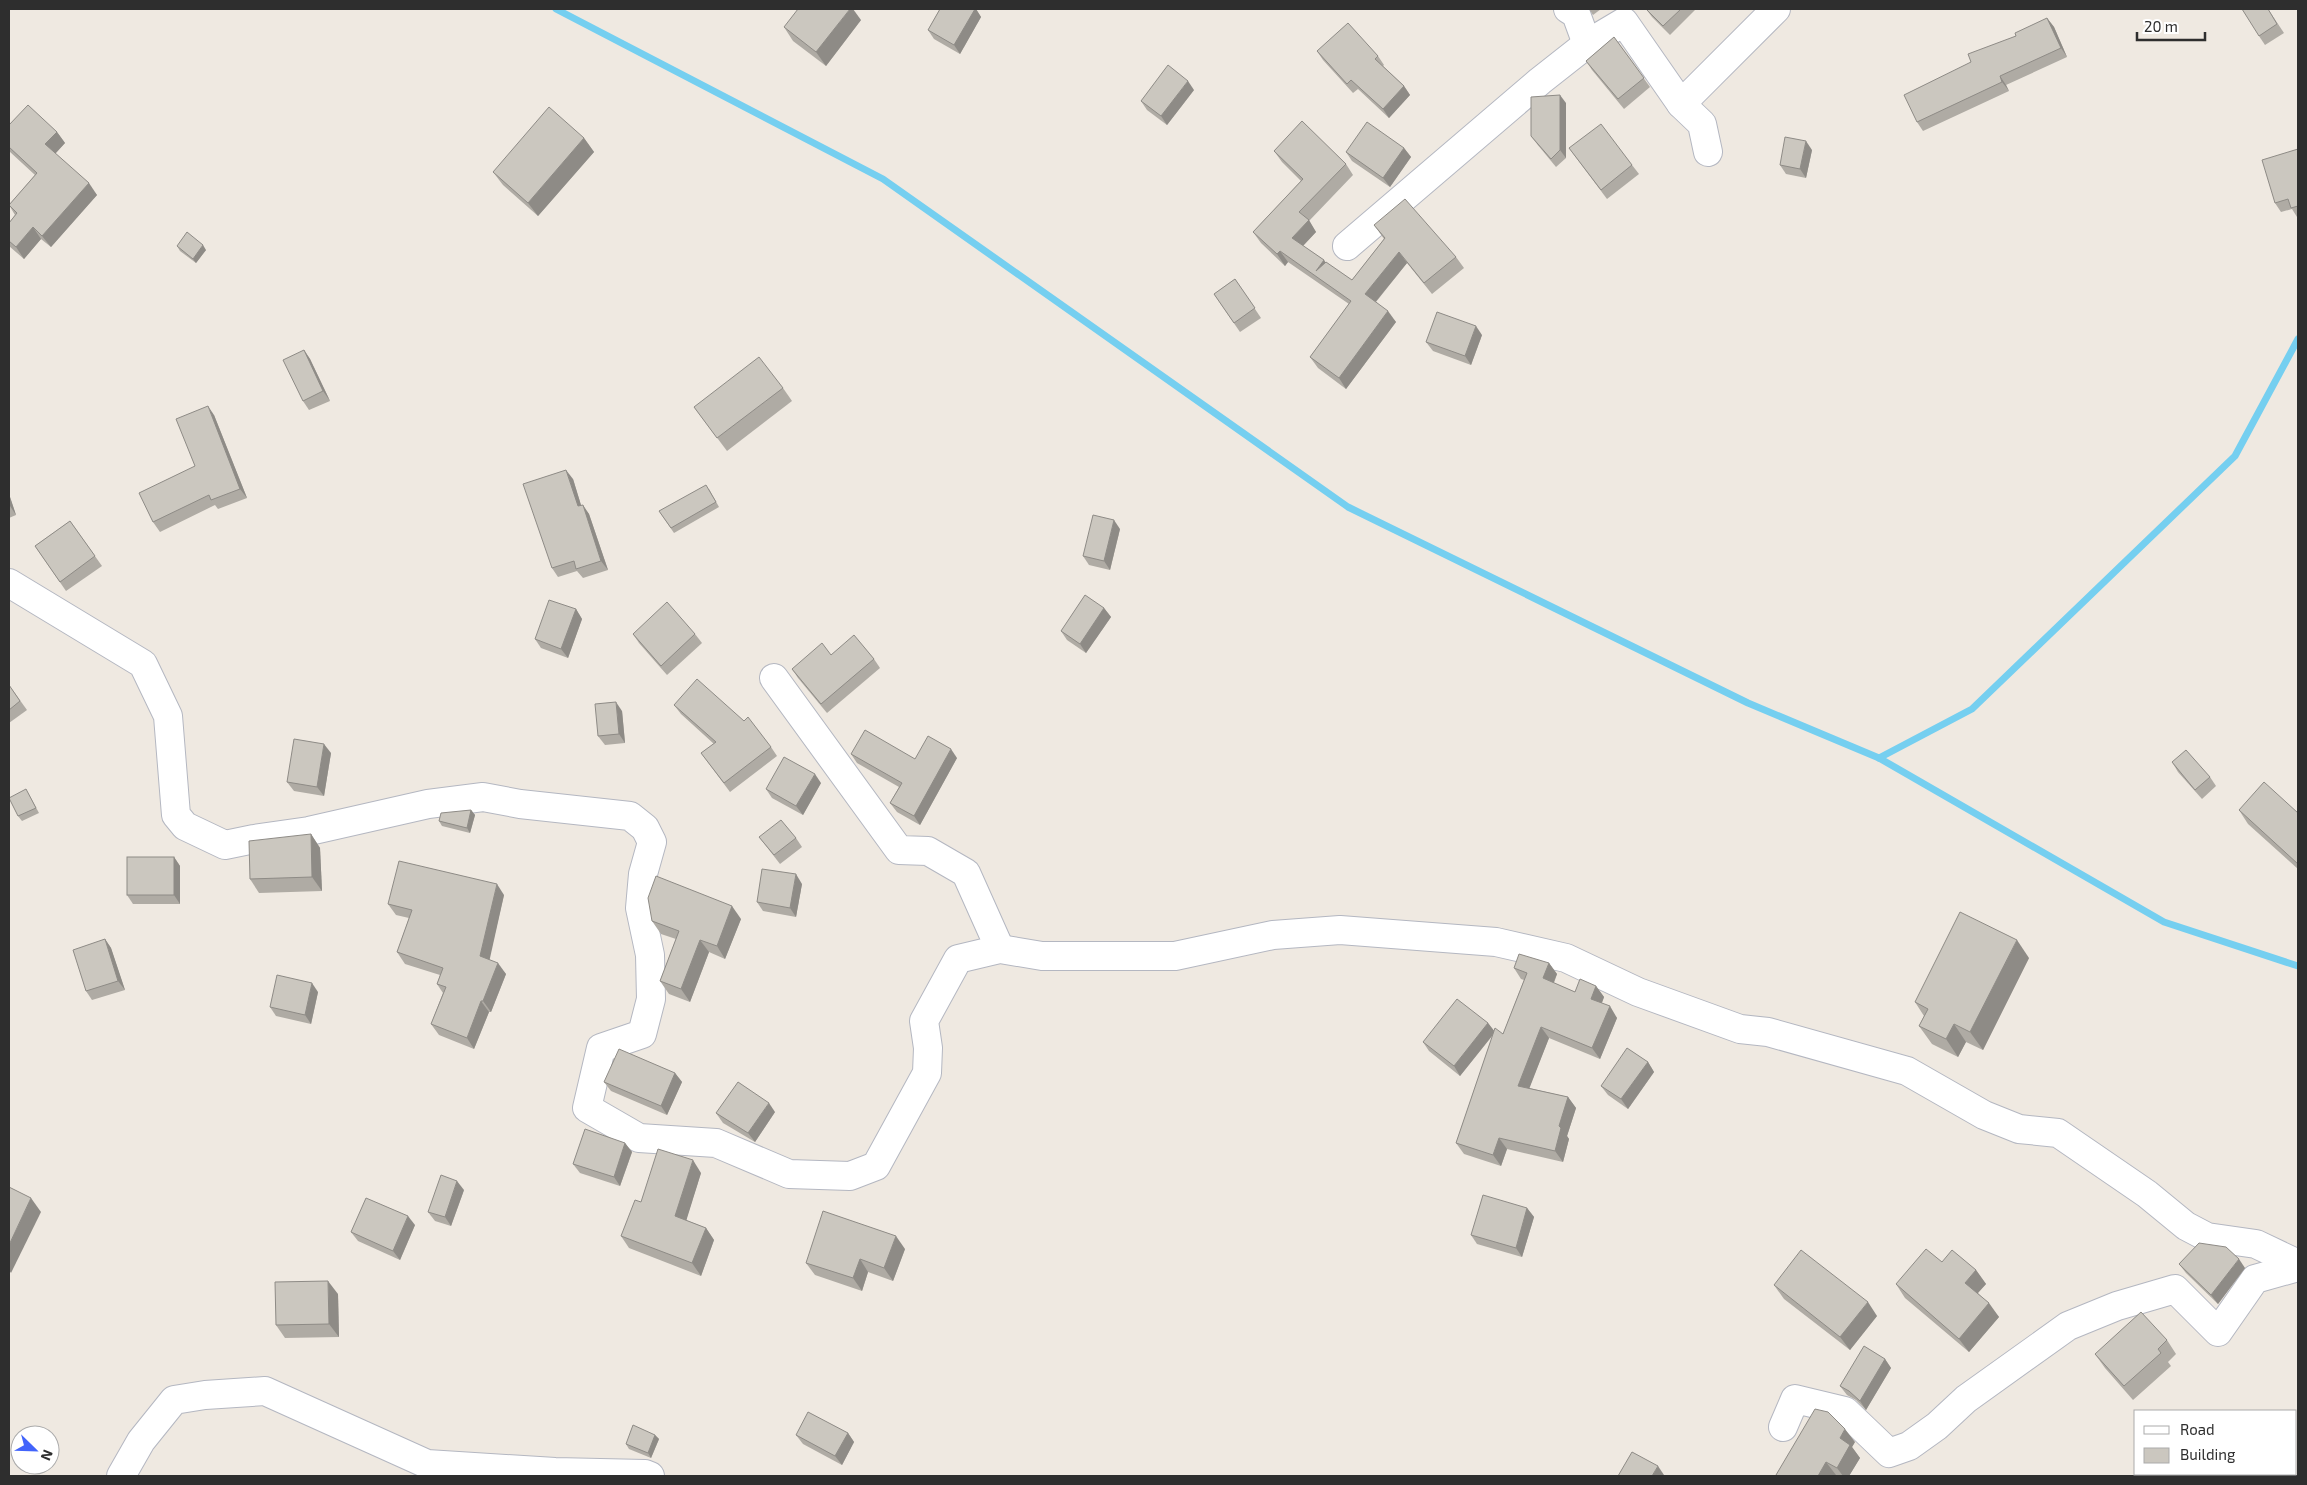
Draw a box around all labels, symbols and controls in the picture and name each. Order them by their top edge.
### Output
scale bar [2137,10,2204,42]
text: 20 m [2144,17,2178,35]
legend [2134,1410,2297,1475]
text: Road [2180,1420,2215,1438]
north arrow [10,1425,60,1475]
text: Building [2180,1445,2236,1463]
text: N [38,1447,57,1463]

